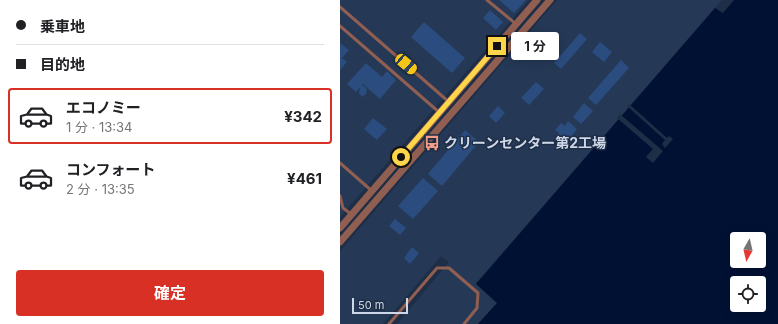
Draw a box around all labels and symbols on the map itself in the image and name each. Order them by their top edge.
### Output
callout: 1 分 [511,32,559,60]
route end [488,37,506,55]
car [393,52,419,76]
bus stop icon: クリーンセンター第2工場 [423,134,441,152]
place label: クリーンセンター第2工場 [444,134,606,151]
route start [392,148,410,166]
north arrow [730,232,766,268]
scale bar [352,296,408,315]

